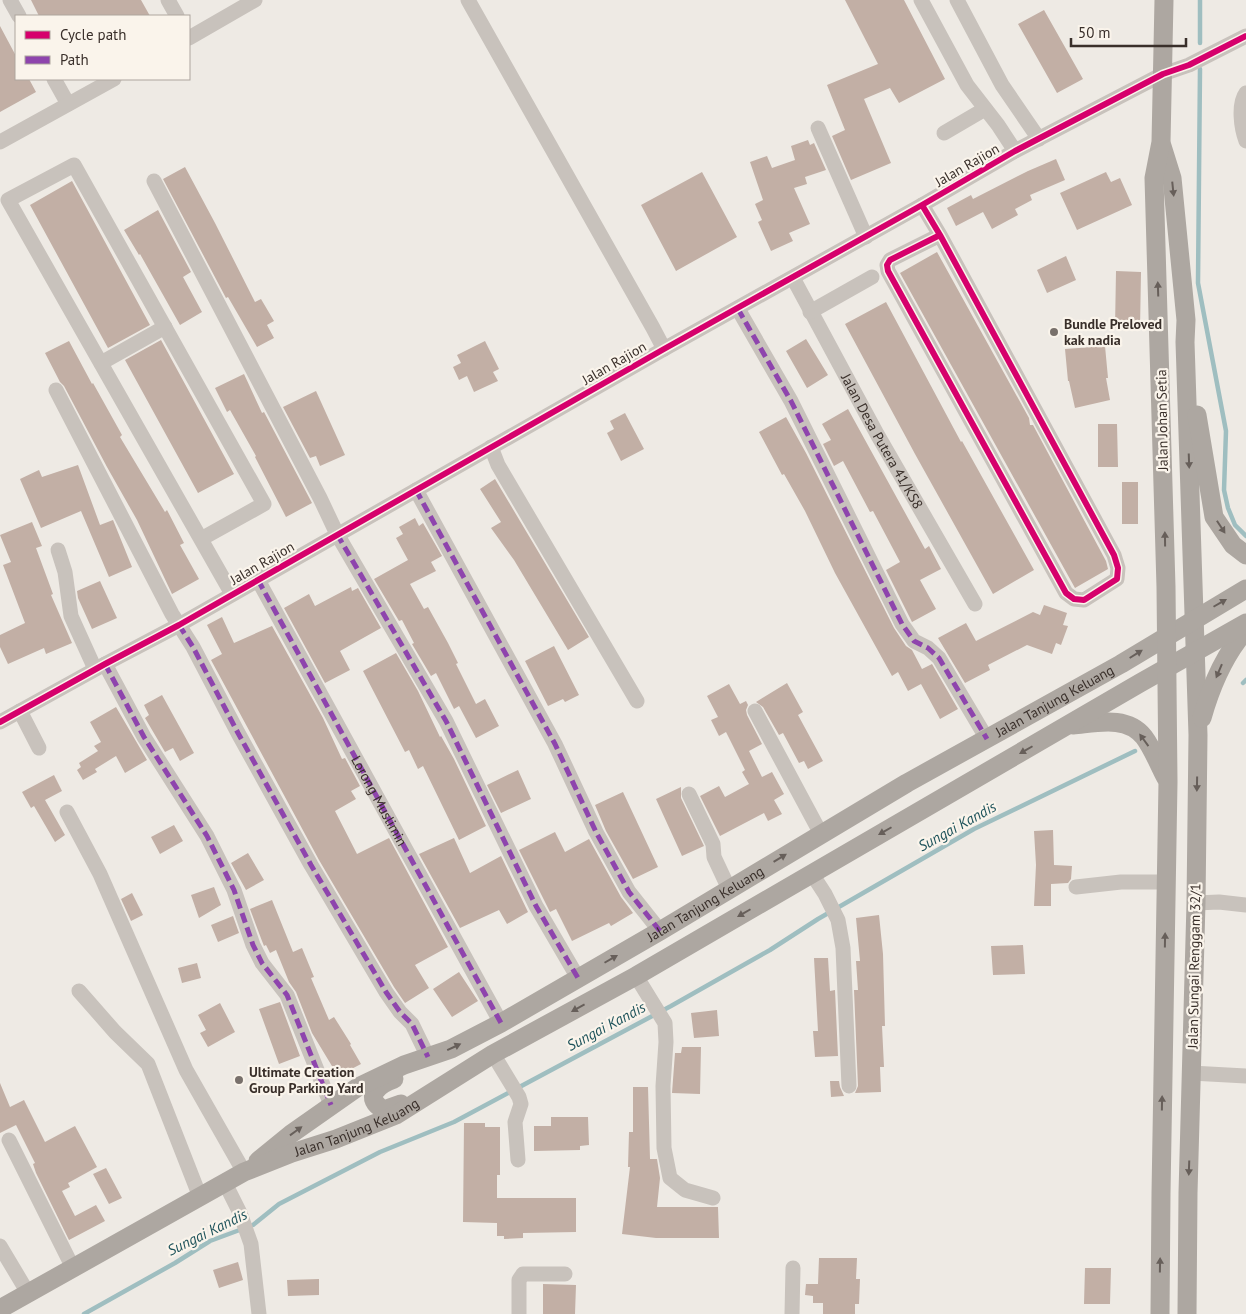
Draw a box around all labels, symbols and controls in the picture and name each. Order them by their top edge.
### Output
legend [15,15,190,80]
scale bar [1071,15,1186,47]
text: 50 m [1078,23,1111,42]
text: Cycle path [60,25,126,44]
text: Path [60,50,89,69]
street label: Jalan Rajion [931,139,1002,191]
one-way arrow [1170,182,1178,198]
one-way arrow [1154,281,1162,297]
place label: Bundle Preloved kak nadia [1064,315,1162,349]
marker: Bundle Preloved kak nadia [1048,326,1060,338]
street label: Jalan Rajion [578,337,649,389]
street label: Jalan Johan Setia [1152,369,1172,472]
street label: Jalan Desa Putera 41/KS8 [837,370,927,512]
one-way arrow [1185,453,1193,469]
one-way arrow [1216,520,1225,533]
one-way arrow [1161,530,1169,546]
street label: Jalan Rajion [226,537,297,589]
one-way arrow [1213,599,1226,608]
one-way arrow [1129,650,1142,659]
street label: Jalan Tanjung Keluang [991,661,1117,742]
one-way arrow [1215,664,1223,678]
one-way arrow [1139,733,1149,746]
one-way arrow [1019,745,1032,754]
street label: Lorong Muslimin [347,753,411,849]
one-way arrow [1193,776,1201,792]
water label: Sungai Kandis [914,797,1000,855]
one-way arrow [878,827,892,836]
one-way arrow [774,854,787,863]
street label: Jalan Tanjung Keluang [643,862,767,946]
street label: Jalan Sungai Renggam 32/1 [1184,883,1204,1050]
one-way arrow [738,908,751,917]
one-way arrow [1161,932,1169,948]
one-way arrow [604,955,617,964]
water label: Sungai Kandis [563,997,649,1055]
one-way arrow [571,1004,585,1012]
one-way arrow [447,1043,461,1051]
place label: Ultimate Creation Group Parking Yard [249,1063,364,1097]
marker: Ultimate Creation Group Parking Yard [233,1074,245,1086]
street label: Jalan Tanjung Keluang [291,1094,422,1161]
one-way arrow [1158,1095,1166,1111]
one-way arrow [289,1126,303,1136]
one-way arrow [1184,1160,1192,1176]
water label: Sungai Kandis [164,1204,250,1260]
one-way arrow [1156,1257,1164,1273]

